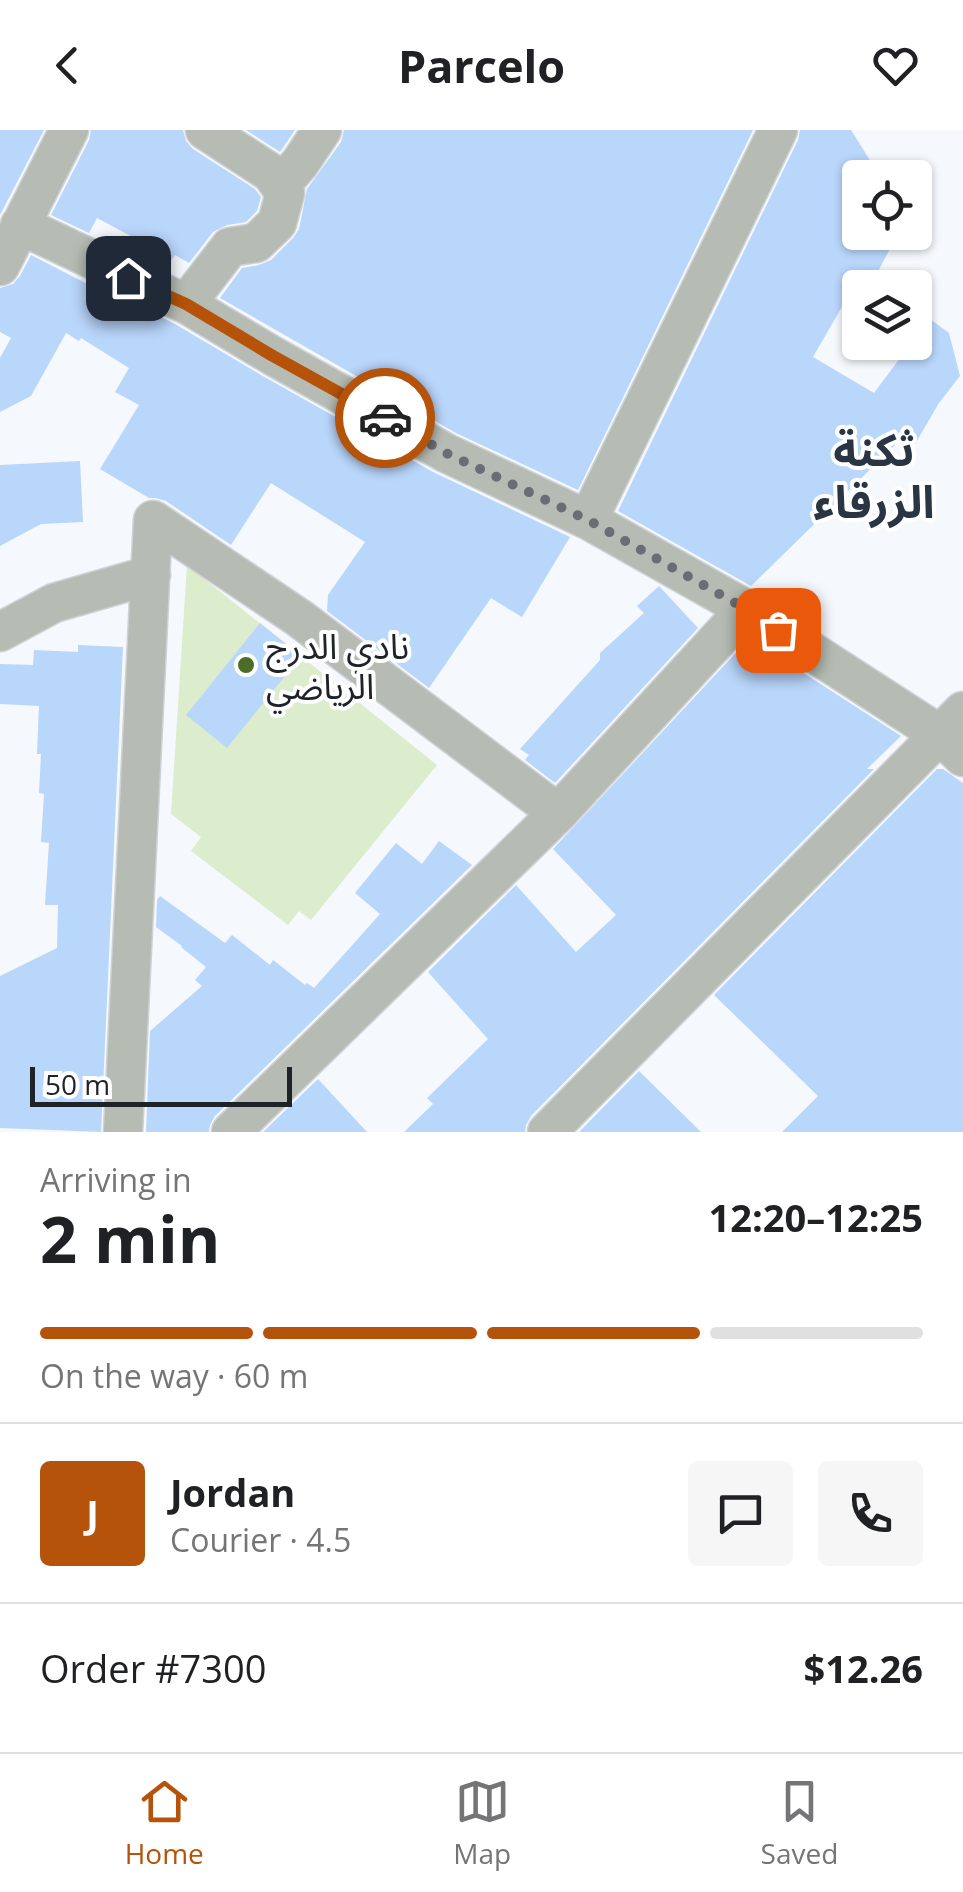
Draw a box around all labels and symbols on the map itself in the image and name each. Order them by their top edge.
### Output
pin [86,236,171,321]
courier [335,368,435,468]
district label: ثكنة الزرقاء [813,418,935,531]
pin [736,588,821,673]
place label: نادي الدرج الرياضي [266,622,409,714]
marker: نادي الدرج الرياضي [235,654,257,676]
scale bar [30,1062,292,1106]

